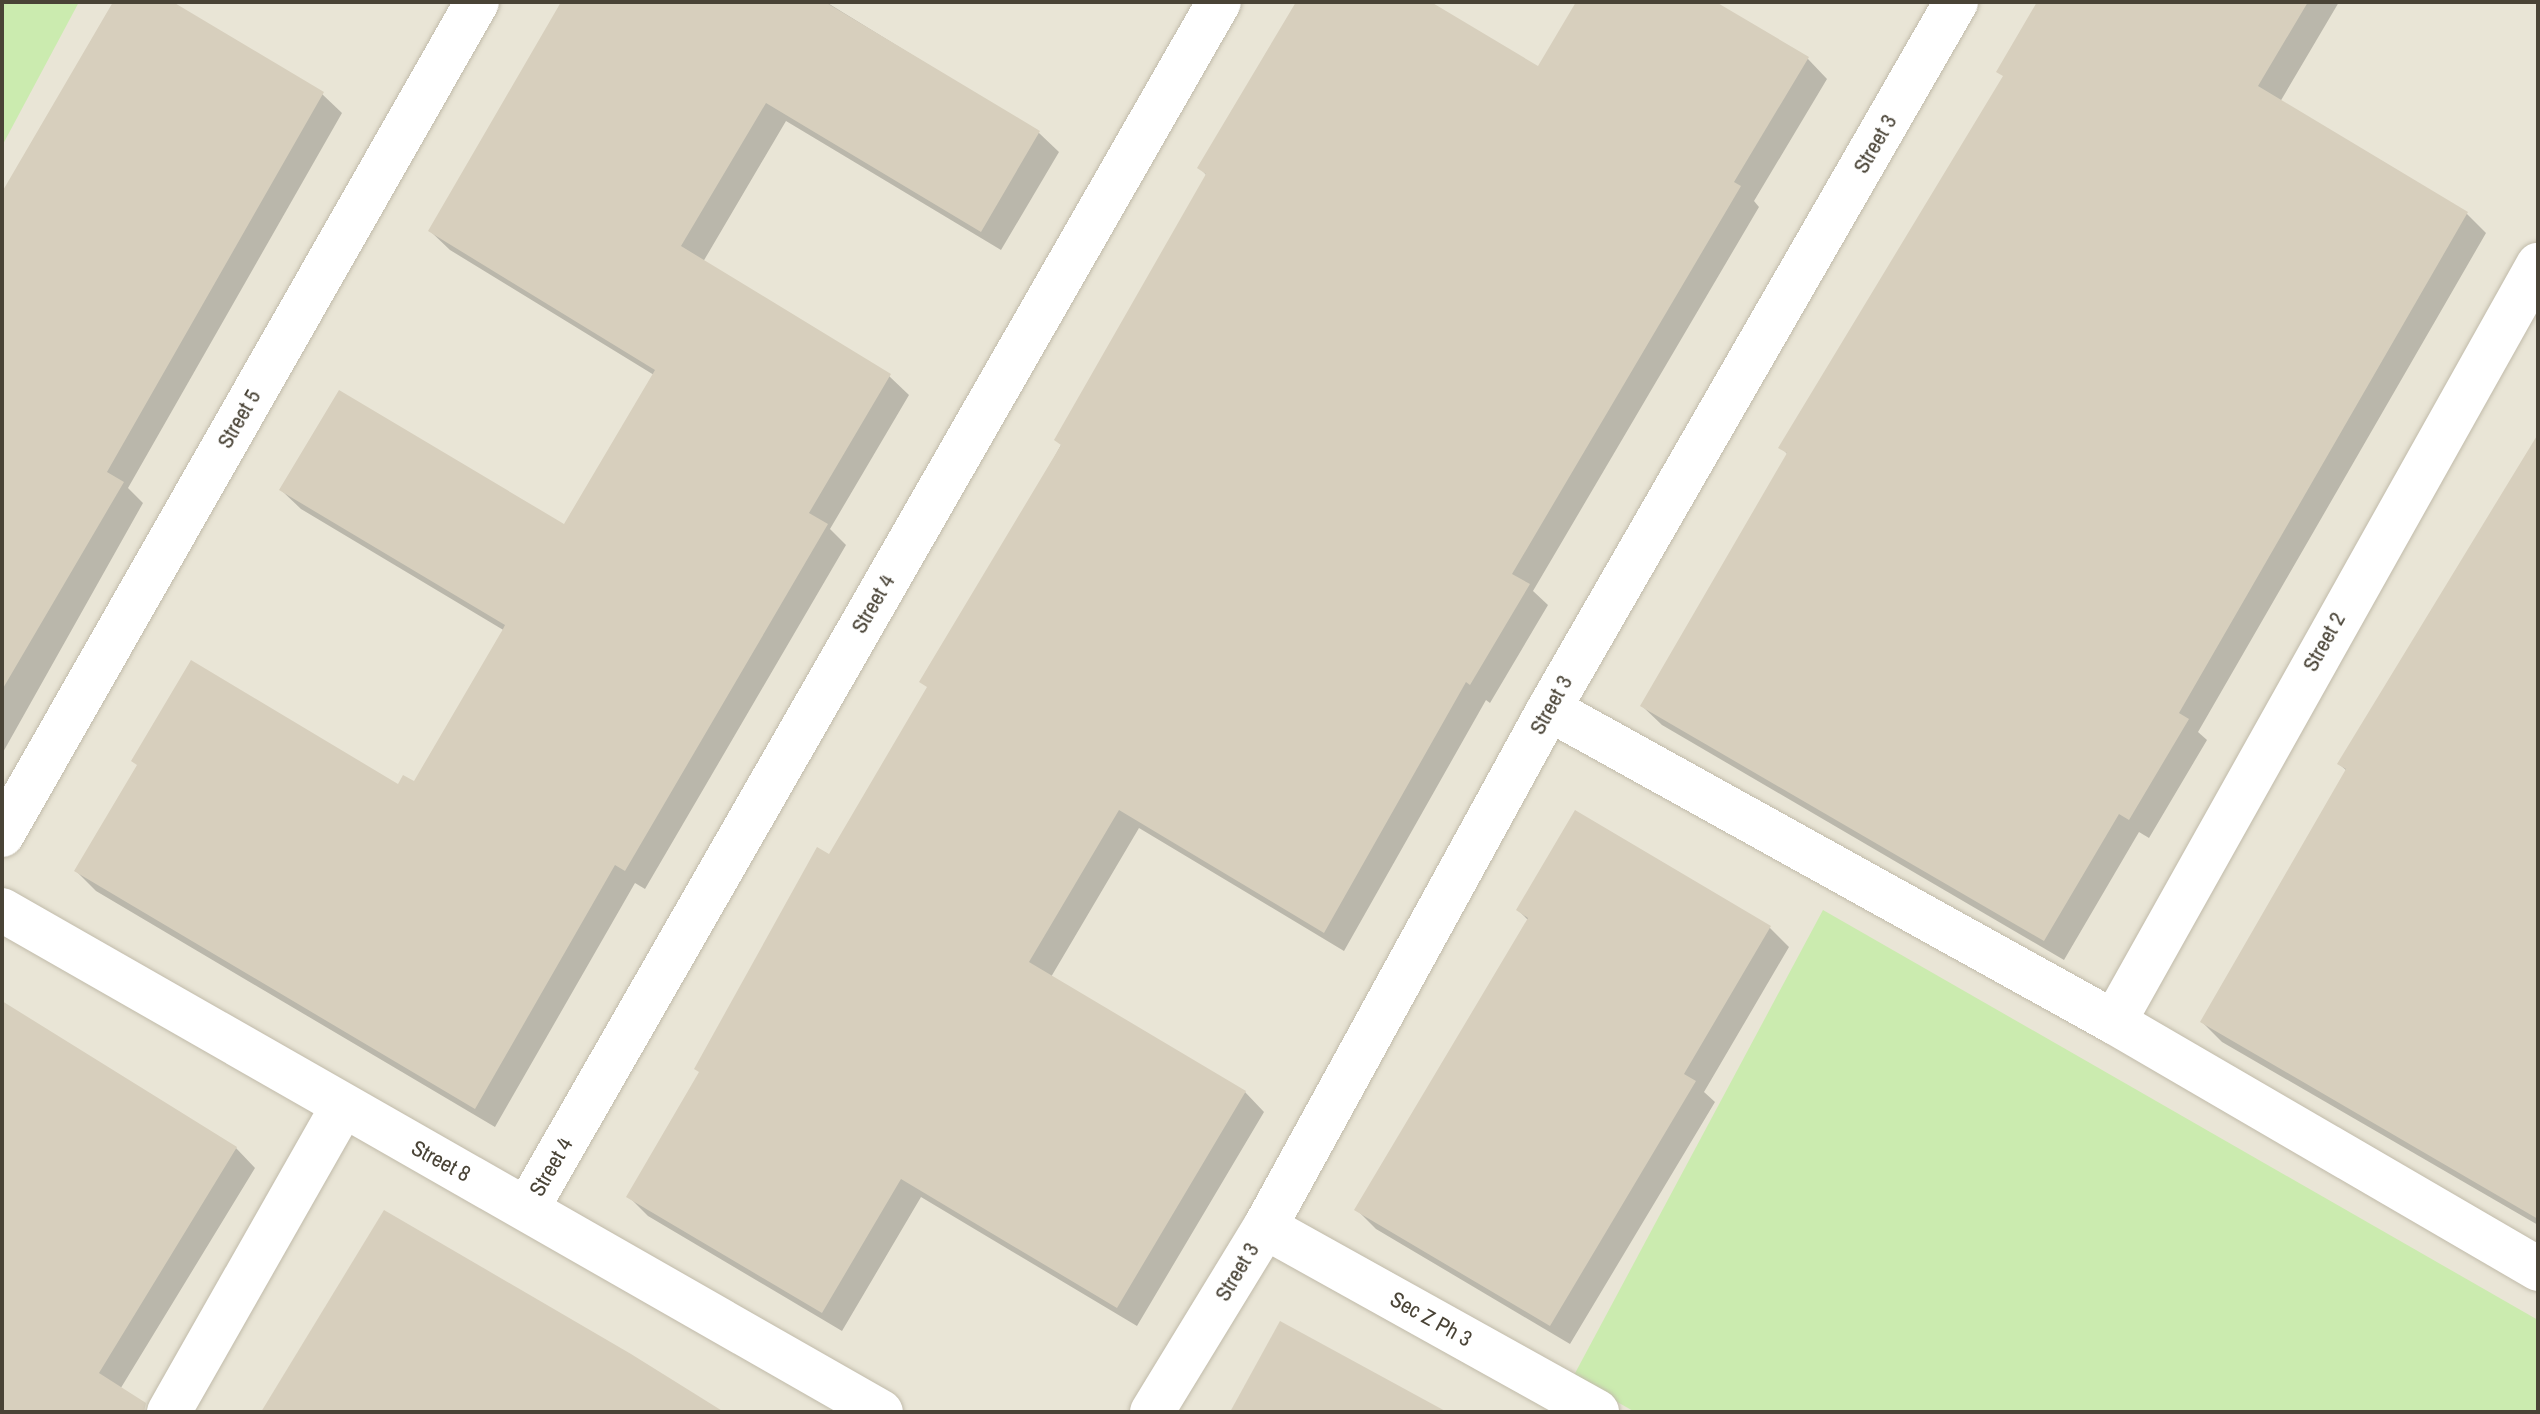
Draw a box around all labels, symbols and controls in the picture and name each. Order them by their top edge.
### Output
street label: Street 3 [1848,110,1902,178]
street label: Street 5 [212,385,266,453]
street label: Street 4 [846,570,900,638]
street label: Street 2 [2297,608,2351,676]
street label: Street 3 [1524,671,1578,739]
street label: Street 4 [524,1133,578,1201]
street label: Street 8 [407,1135,475,1187]
street label: Street 3 [1209,1238,1265,1306]
street label: Sec Z Ph 3 [1386,1286,1476,1352]

